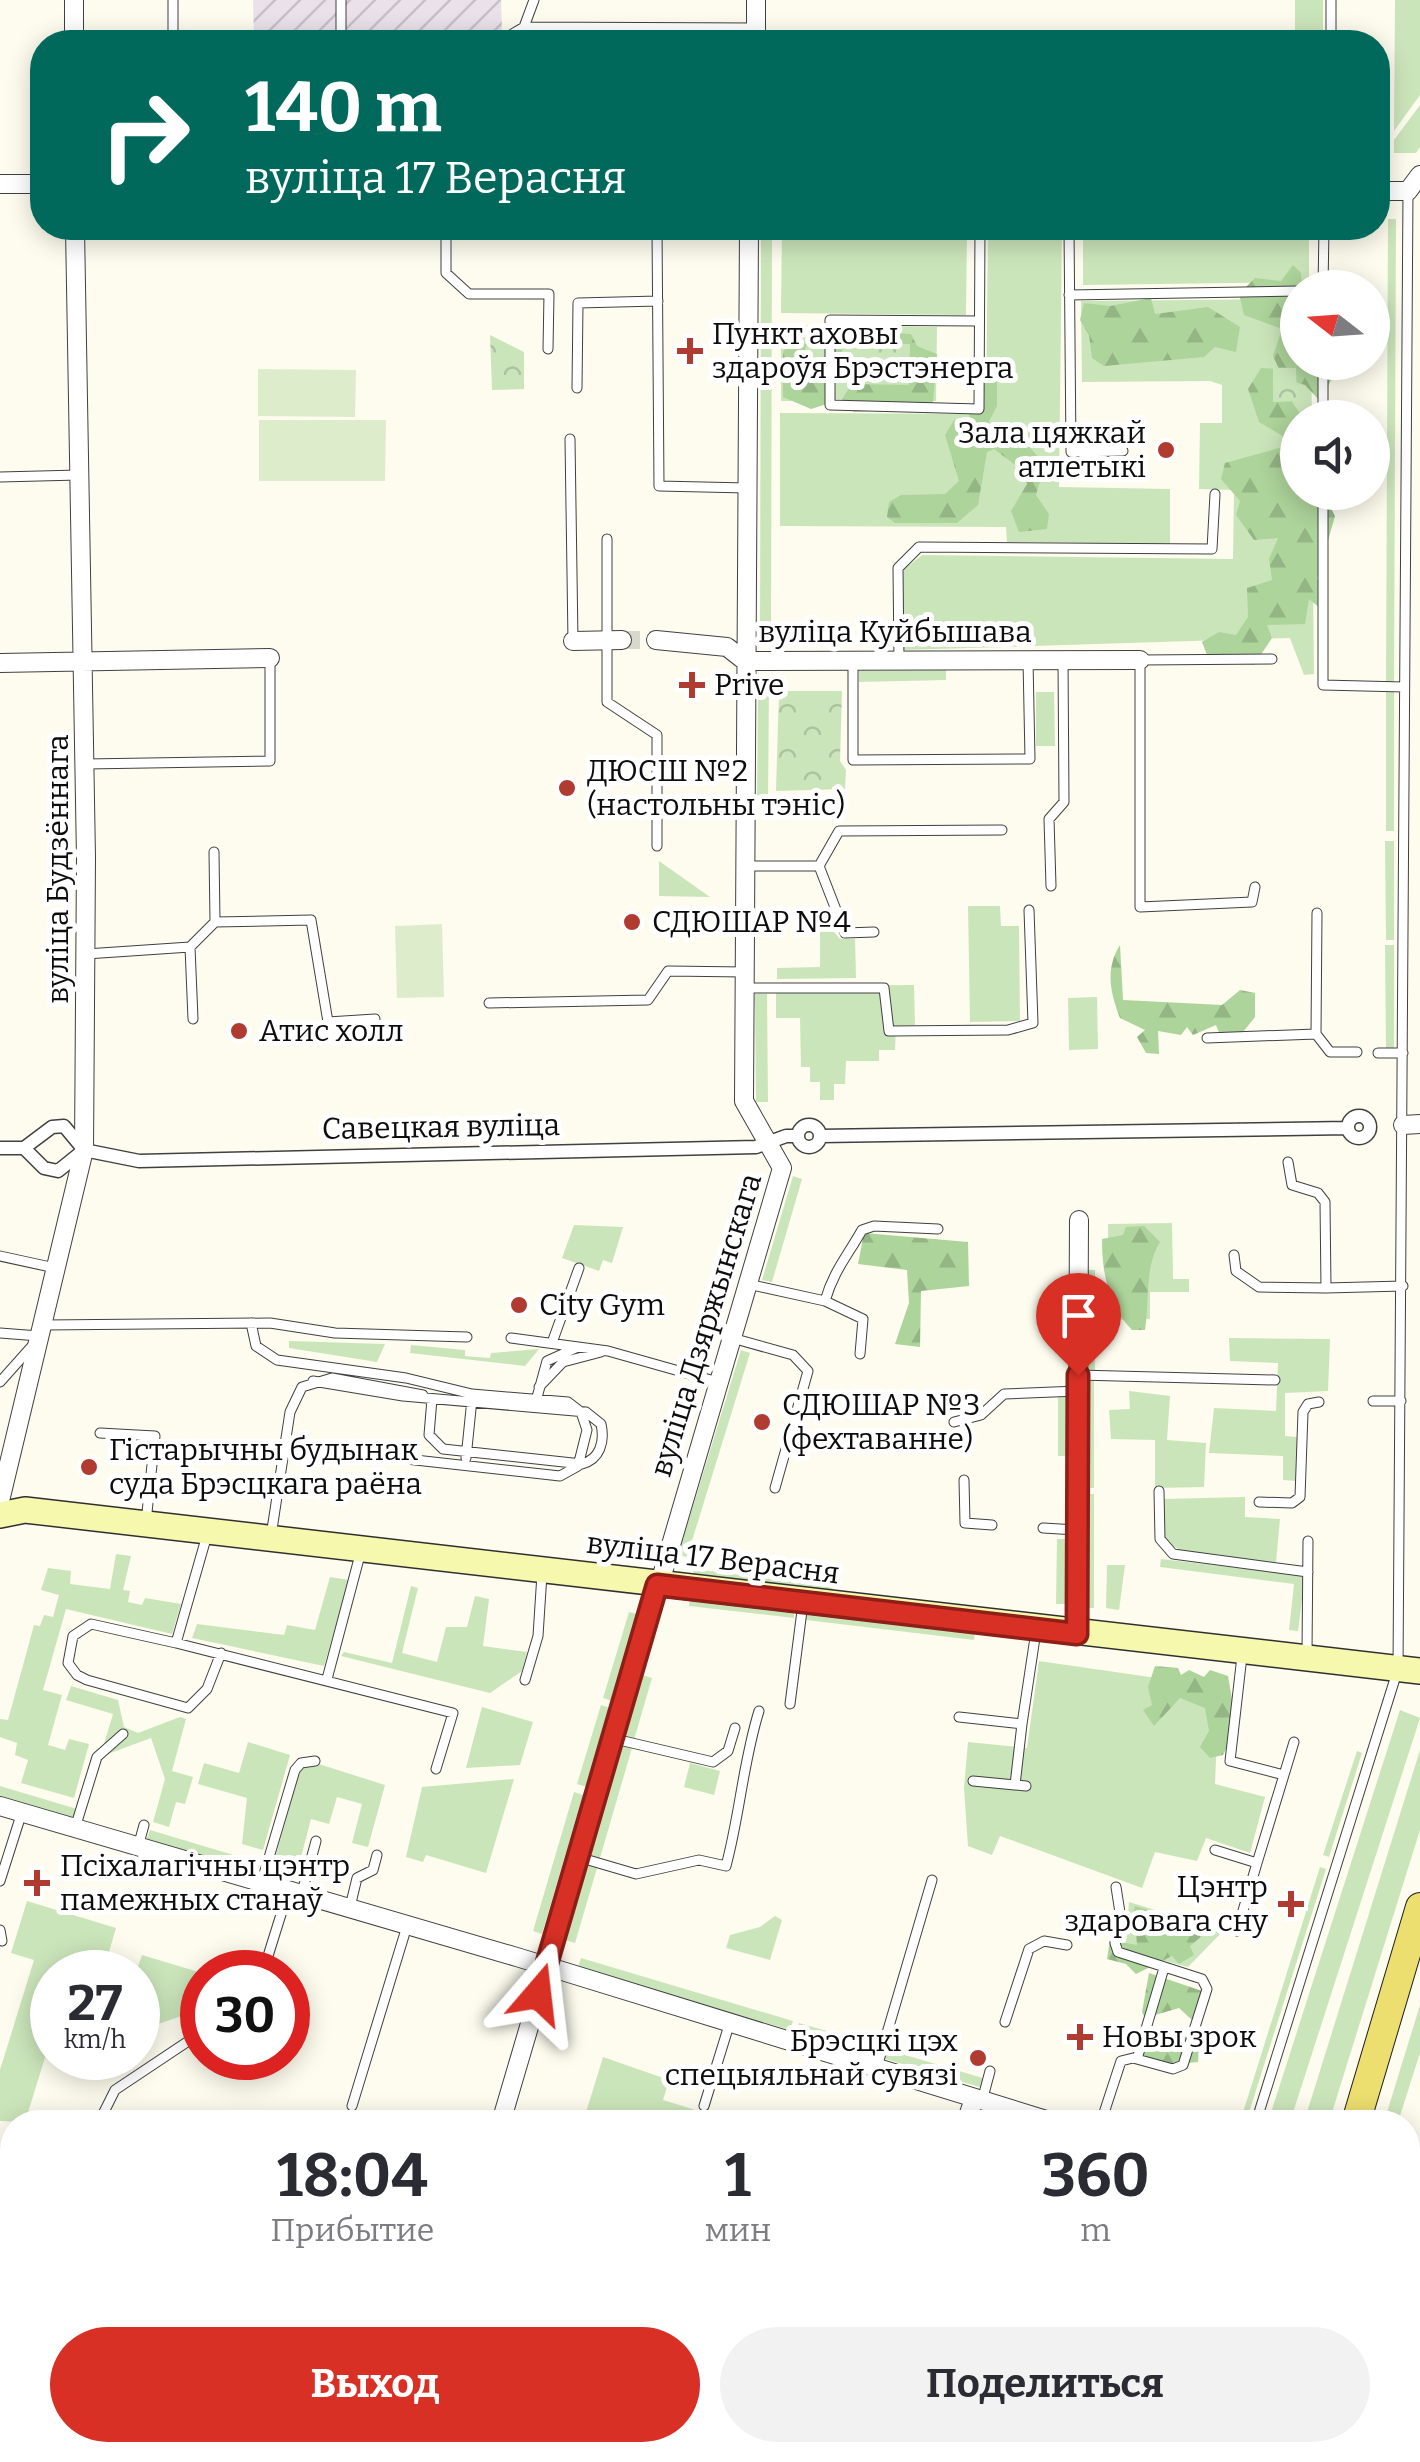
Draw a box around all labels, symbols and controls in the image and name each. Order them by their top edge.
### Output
text: 140 m [245,66,442,150]
icon: right [80,70,210,200]
text: вуліца 17 Верасня [245,151,626,205]
north arrow [1280,270,1390,380]
map controls [1280,270,1390,510]
place label: Пункт аховы здароўя Брэстэнерга [712,316,1013,386]
marker: Пункт аховы здароўя Брэстэнерга [677,338,703,364]
button: sound [1280,400,1390,510]
place label: Зала цяжкай атлетыкі [958,415,1146,485]
marker: Зала цяжкай атлетыкі [1155,439,1177,461]
street label: вуліца Куйбышава [758,614,1032,650]
place label: Prive [714,667,784,703]
marker: Prive [679,672,705,698]
street label: вуліца Будзённага [40,734,76,1004]
place label: ДЮСШ №2 (настольны тэніс) [587,753,845,823]
marker: ДЮСШ №2 (настольны тэніс) [556,777,578,799]
place label: СДЮШАР №4 [652,904,851,940]
marker: СДЮШАР №4 [621,911,643,933]
place label: Атис холл [259,1013,404,1049]
marker: Атис холл [228,1020,250,1042]
street label: Савецкая вуліца [322,1107,560,1147]
street label: вуліца Дзяржынскага [643,1169,769,1481]
pin [1036,1273,1121,1376]
place label: City Gym [539,1287,665,1323]
icon: arrive [1051,1288,1106,1343]
marker: City Gym [508,1294,530,1316]
place label: СДЮШАР №3 (фехтаванне) [782,1387,980,1457]
marker: СДЮШАР №3 (фехтаванне) [751,1411,773,1433]
place label: Гістарычны будынак суда Брэсцкага раёна [109,1432,422,1502]
marker: Гістарычны будынак суда Брэсцкага раёна [78,1456,100,1478]
street label: вуліца 17 Верасня [585,1525,841,1591]
place label: Псіхалагічны цэнтр памежных станаў [60,1848,350,1918]
place label: Цэнтр здаровага сну [1064,1869,1268,1939]
marker: Псіхалагічны цэнтр памежных станаў [24,1870,50,1896]
marker: Цэнтр здаровага сну [1278,1891,1304,1917]
position arrow [486,1942,590,2046]
speed limit sign: 30 [180,1950,310,2080]
text: 27 [68,1973,122,2033]
place label: Новы зрок [1102,2019,1257,2055]
place label: Брэсцкі цэх спецыяльнай сувязі [665,2023,958,2093]
marker: Новы зрок [1067,2024,1093,2050]
text: km/h [64,2025,126,2055]
marker: Брэсцкі цэх спецыяльнай сувязі [967,2047,989,2069]
text: 18:04 [277,2140,428,2212]
text: 1 [725,2140,751,2212]
text: 360 [1042,2140,1150,2212]
text: Прибытие [270,2211,434,2249]
text: мин [705,2211,771,2249]
text: m [1080,2211,1111,2249]
button: Выход [50,2327,700,2442]
button: Поделиться [720,2327,1370,2442]

